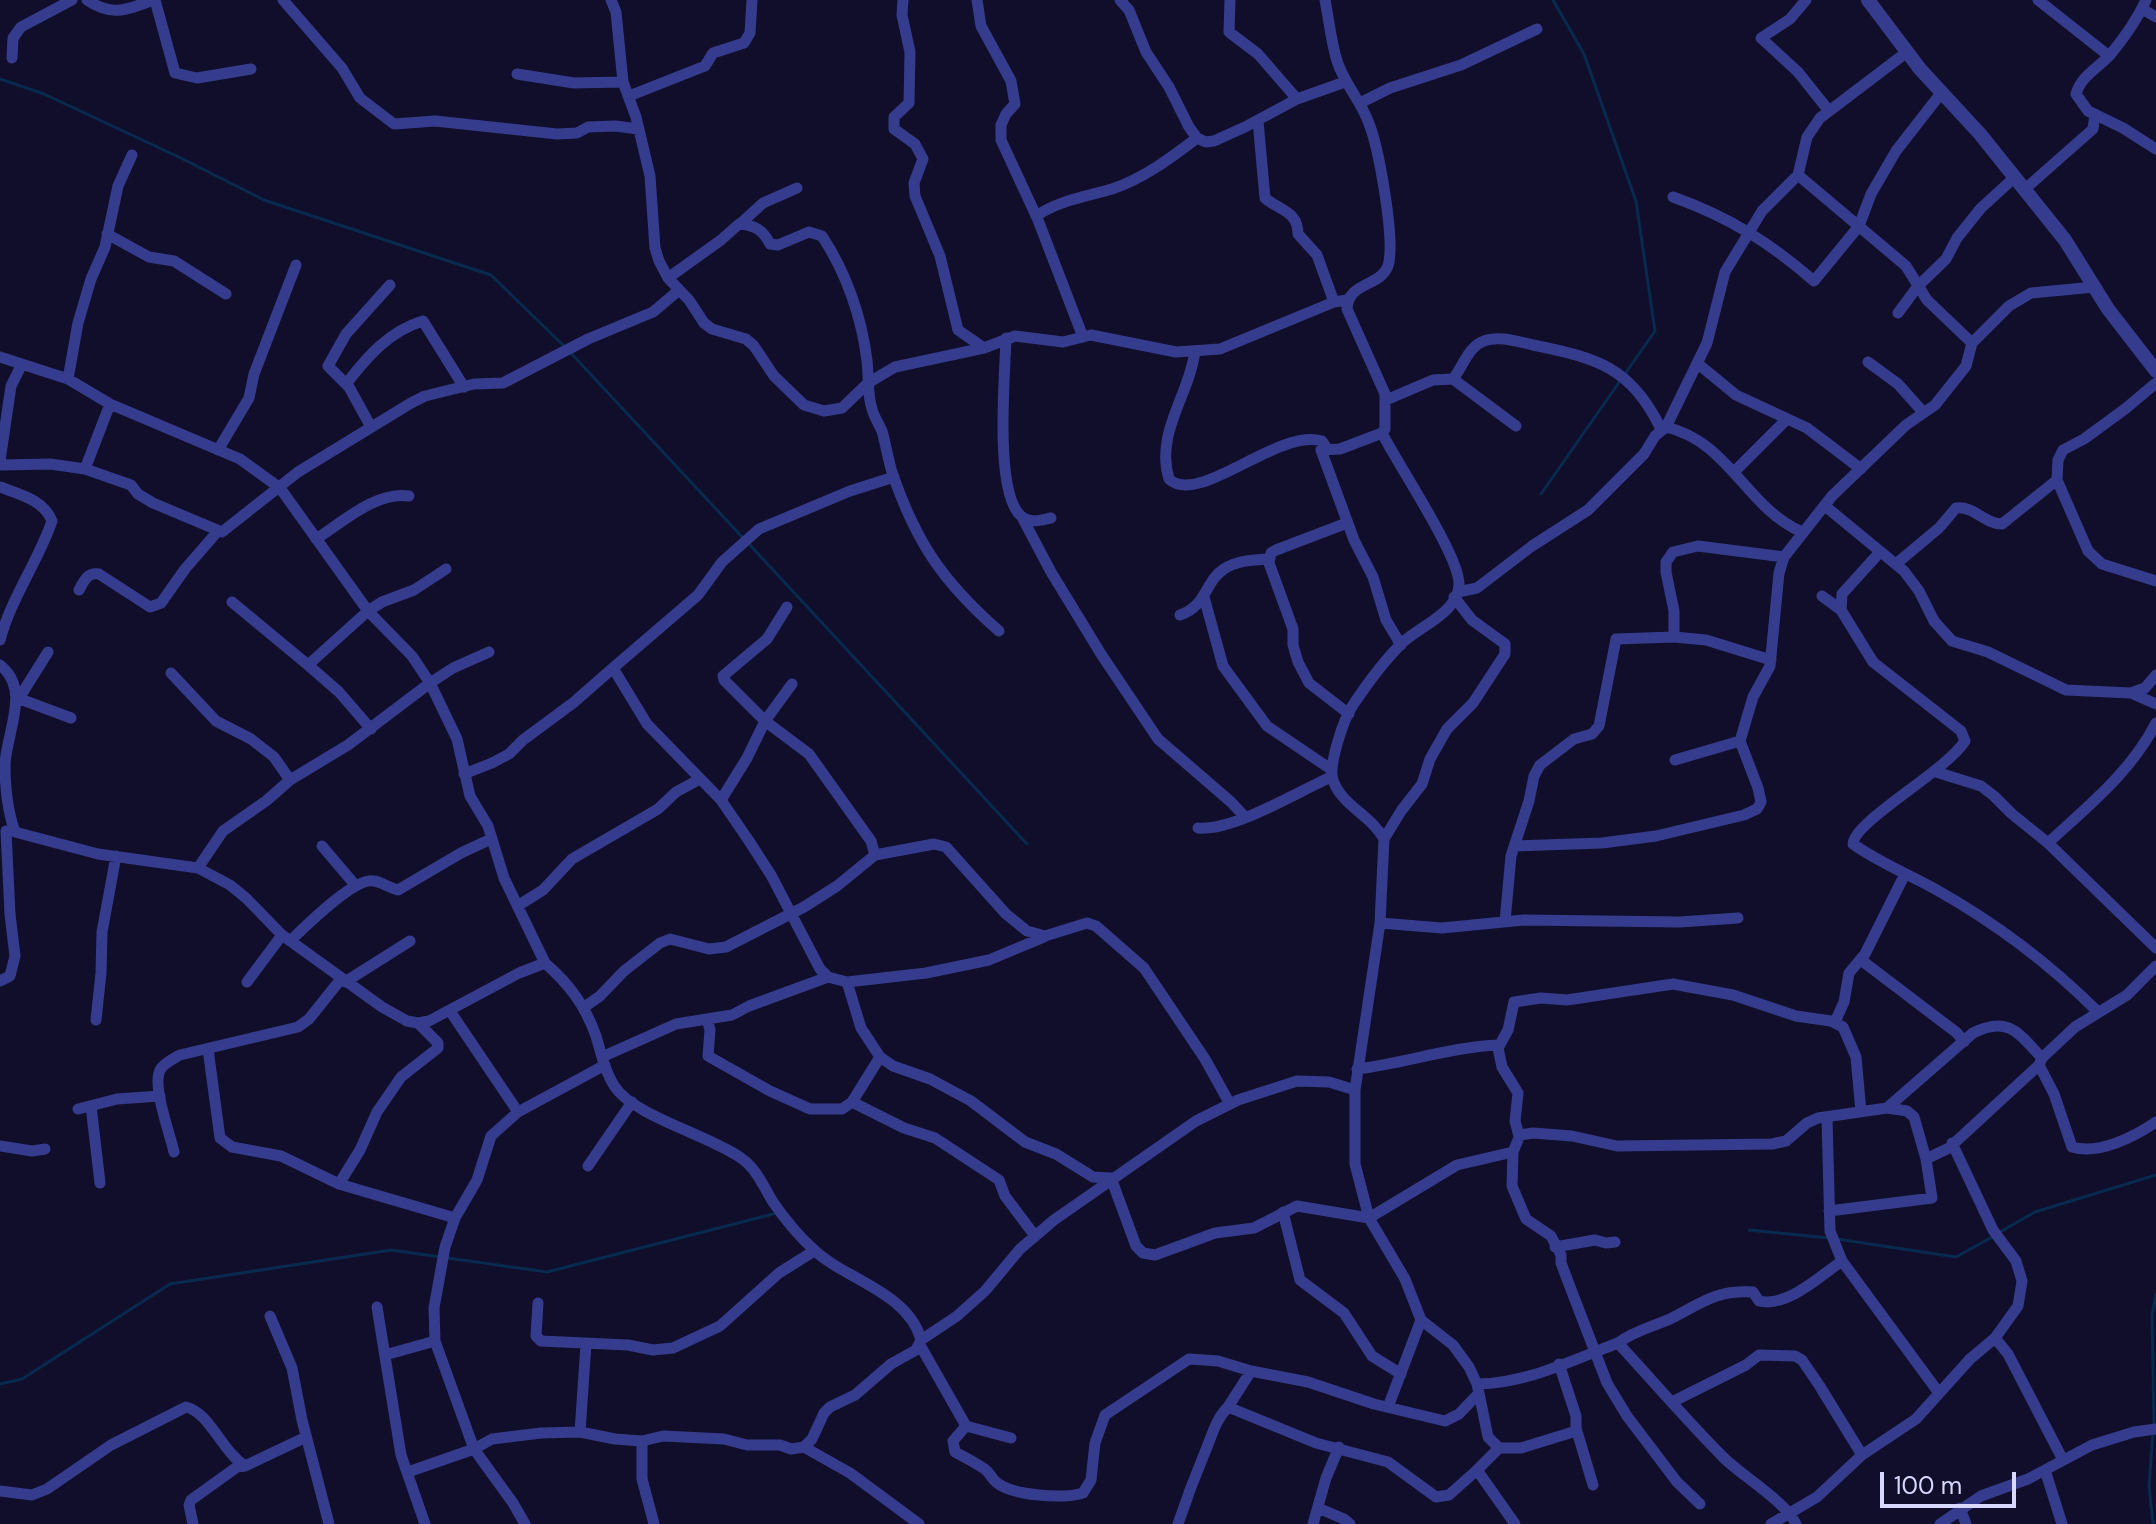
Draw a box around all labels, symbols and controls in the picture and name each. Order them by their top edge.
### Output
scale bar [1884,1456,2020,1506]
text: 100 m [1894,1470,1962,1501]

